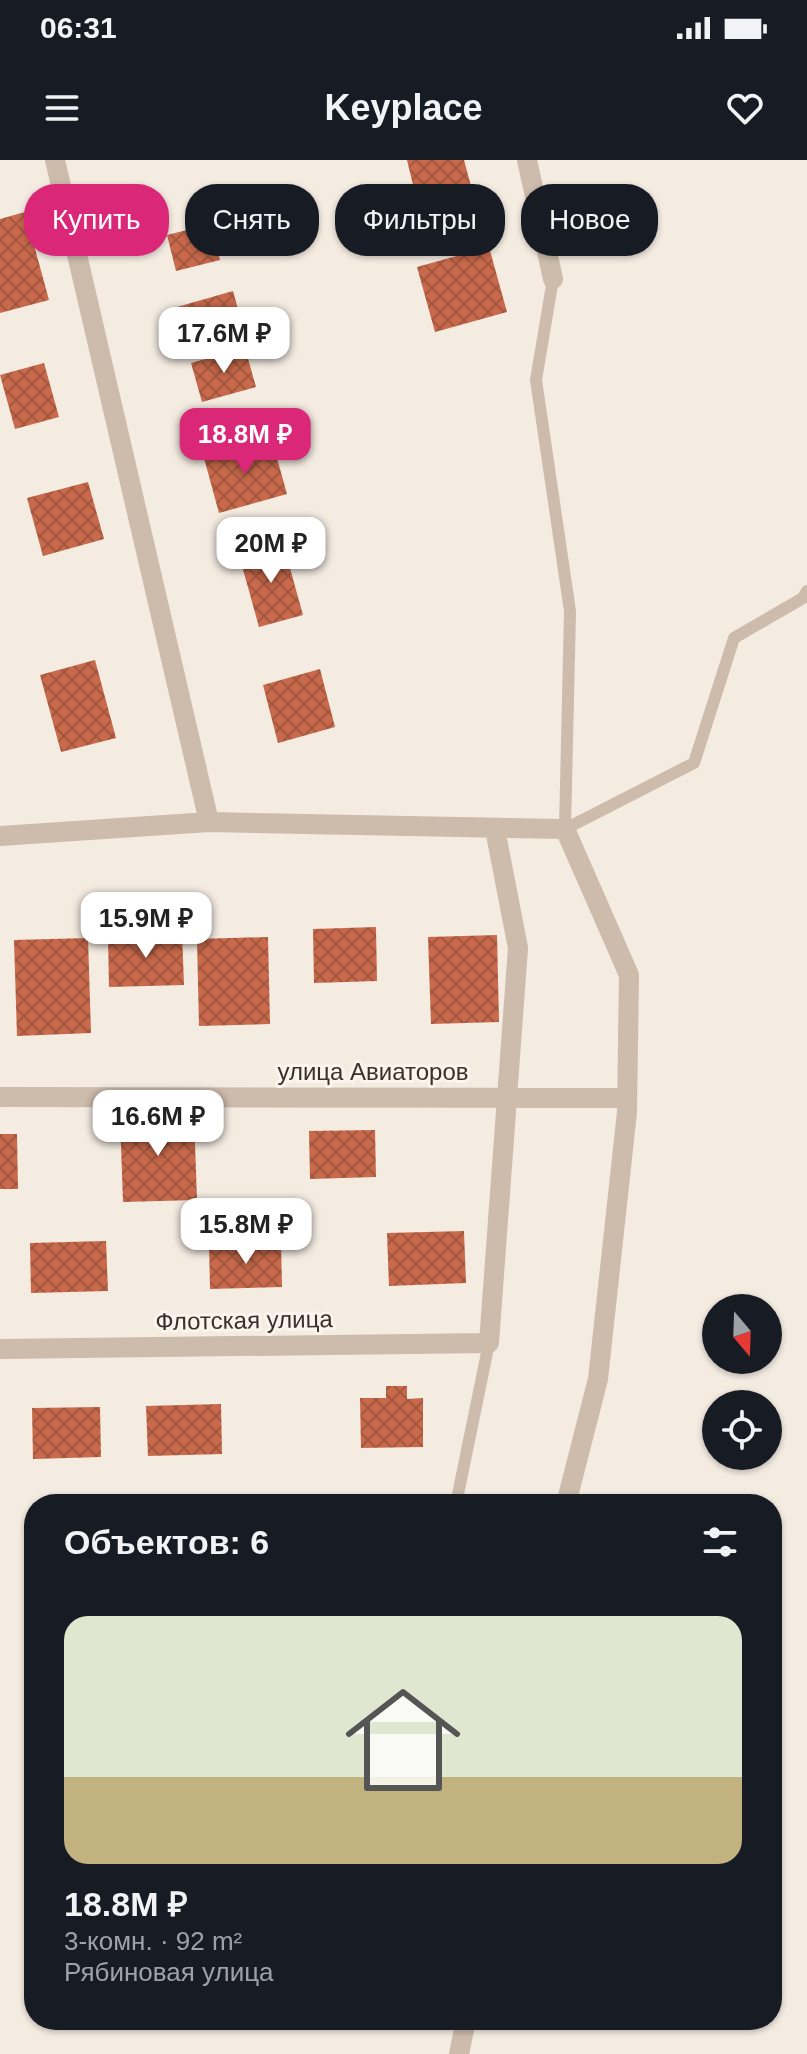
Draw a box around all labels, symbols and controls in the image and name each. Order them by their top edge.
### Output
text: 06:31 [40,11,117,44]
icon: menu [40,86,84,130]
icon: heart [723,86,767,130]
text: Keyplace [324,87,483,128]
chip: Купить [24,184,169,256]
chip: Снять [185,184,319,256]
chip: Фильтры [335,184,505,256]
chip: Новое [521,184,658,256]
pin: 17.6M ₽ [150,307,298,375]
text: 17.6M ₽ [177,318,271,348]
pin: 18.8M ₽ [171,408,319,476]
text: 18.8M ₽ [198,419,292,449]
pin: 20M ₽ [215,517,327,585]
text: 20M ₽ [235,528,307,558]
pin: 15.9M ₽ [72,892,220,960]
text: 15.9M ₽ [99,903,193,933]
street label: улица Авиаторов [277,1058,469,1085]
pin: 16.6M ₽ [84,1090,232,1158]
text: 16.6M ₽ [111,1101,205,1131]
pin: 15.8M ₽ [172,1198,320,1266]
text: 15.8M ₽ [199,1209,293,1239]
north arrow [702,1294,782,1374]
map controls [702,1294,782,1470]
street label: Флотская улица [155,1305,334,1335]
button: locate [702,1390,782,1470]
icon: filters [698,1520,742,1564]
text: Объектов: 6 [64,1523,269,1561]
icon: home [331,1668,475,1812]
text: 18.8M ₽ [64,1885,188,1923]
text: 3-комн. · 92 m² [64,1926,242,1956]
text: Рябиновая улица [64,1957,274,1987]

